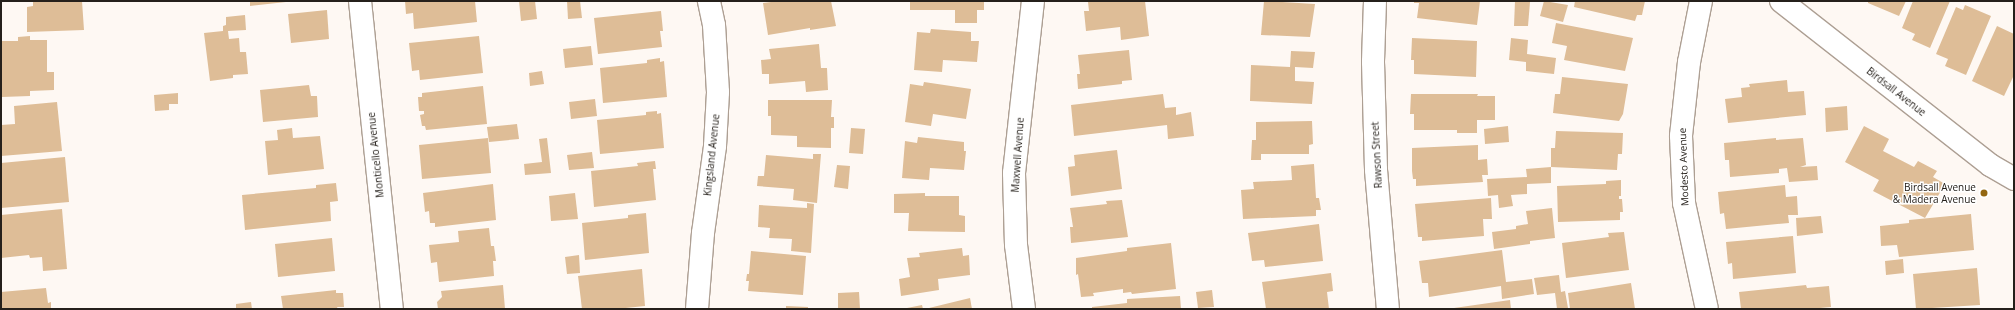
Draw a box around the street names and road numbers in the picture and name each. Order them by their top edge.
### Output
street label: Birdsall Avenue [1864,65,1928,119]
street label: Monticello Avenue [366,112,386,198]
street label: Kingsland Avenue [702,113,722,197]
street label: Maxwell Avenue [1009,117,1027,193]
street label: Rawson Street [1369,121,1385,189]
street label: Modesto Avenue [1677,128,1691,206]

